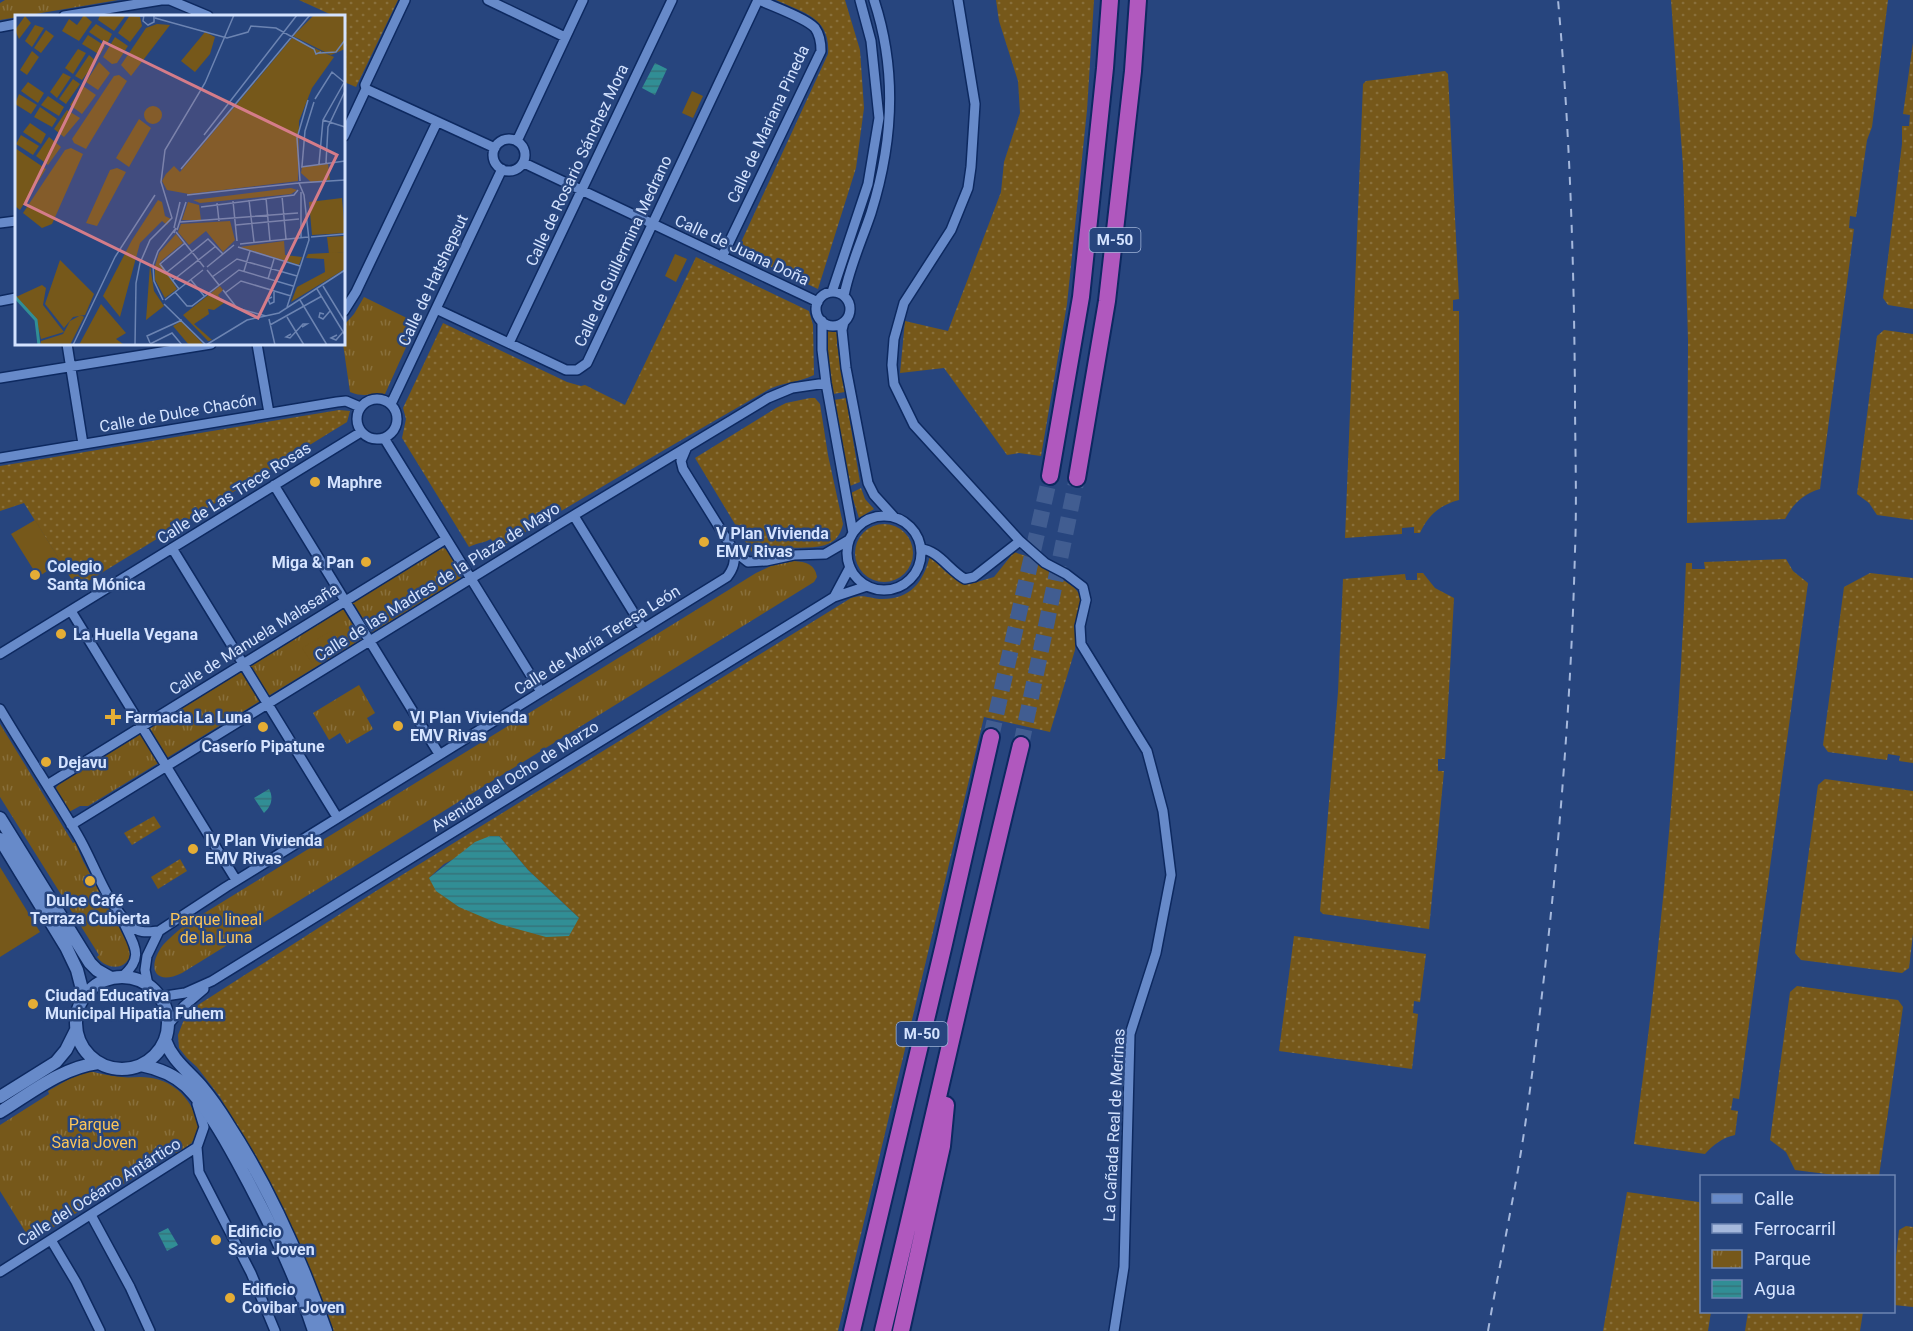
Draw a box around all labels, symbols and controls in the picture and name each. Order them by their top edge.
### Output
inset map [15,15,345,345]
street label: Calle de Mariana Pineda [723,42,813,206]
street label: Calle de Rosario Sánchez Mora [522,61,632,269]
street label: Calle de Guillermina Medrano [570,152,676,350]
street label: Calle de Hatshepsut [394,211,472,349]
street label: Calle de Juana Doña [672,211,812,289]
road number: M-50 [1090,228,1140,252]
street label: Calle de Dulce Chacón [98,390,258,436]
street label: Calle de Las Trece Rosas [154,438,314,548]
place label: Maphre [327,473,382,492]
marker: Maphre [308,475,322,489]
street label: Calle de las Madres de la Plaza de Mayo [311,498,563,666]
place label: V Plan Vivienda EMV Rivas [716,524,829,561]
marker: V Plan Vivienda EMV Rivas [697,535,711,549]
place label: Miga & Pan [272,553,354,572]
marker: Miga & Pan [359,555,373,569]
place label: Colegio Santa Mónica [47,557,146,594]
marker: Colegio Santa Mónica [28,568,42,582]
street label: Calle de Manuela Malasaña [166,579,342,699]
street label: Calle de María Teresa León [510,581,684,699]
place label: La Huella Vegana [73,625,199,644]
marker: La Huella Vegana [54,627,68,641]
place label: Farmacia La Luna [125,708,252,727]
place label: VI Plan Vivienda EMV Rivas [410,708,528,745]
marker: Farmacia La Luna [106,710,120,724]
street label: Avenida del Ocho de Marzo [428,717,602,835]
marker: VI Plan Vivienda EMV Rivas [391,719,405,733]
marker: Caserío Pipatune [256,720,270,734]
place label: Caserío Pipatune [201,737,325,756]
place label: Dejavu [58,753,107,772]
marker: Dejavu [39,755,53,769]
place label: IV Plan Vivienda EMV Rivas [205,831,323,868]
marker: IV Plan Vivienda EMV Rivas [186,842,200,856]
marker: Dulce Café - Terraza Cubierta [83,874,97,888]
place label: Dulce Café - Terraza Cubierta [30,891,150,928]
park label: Parque lineal de la Luna [170,910,262,947]
place label: Ciudad Educativa Municipal Hipatia Fuhem [45,986,224,1023]
marker: Ciudad Educativa Municipal Hipatia Fuhem [26,997,40,1011]
road number: M-50 [896,1022,948,1046]
street label: La Cañada Real de Merinas [1099,1028,1129,1222]
park label: Parque Savia Joven [51,1115,137,1152]
street label: Calle del Océano Antártico [14,1134,184,1250]
legend [1700,1175,1895,1313]
text: Calle [1754,1188,1794,1209]
text: Ferrocarril [1754,1218,1836,1239]
place label: Edificio Savia Joven [228,1222,315,1259]
marker: Edificio Savia Joven [209,1233,223,1247]
text: Parque [1754,1248,1811,1269]
text: Agua [1754,1278,1796,1299]
place label: Edificio Covibar Joven [242,1280,345,1317]
marker: Edificio Covibar Joven [223,1291,237,1305]

